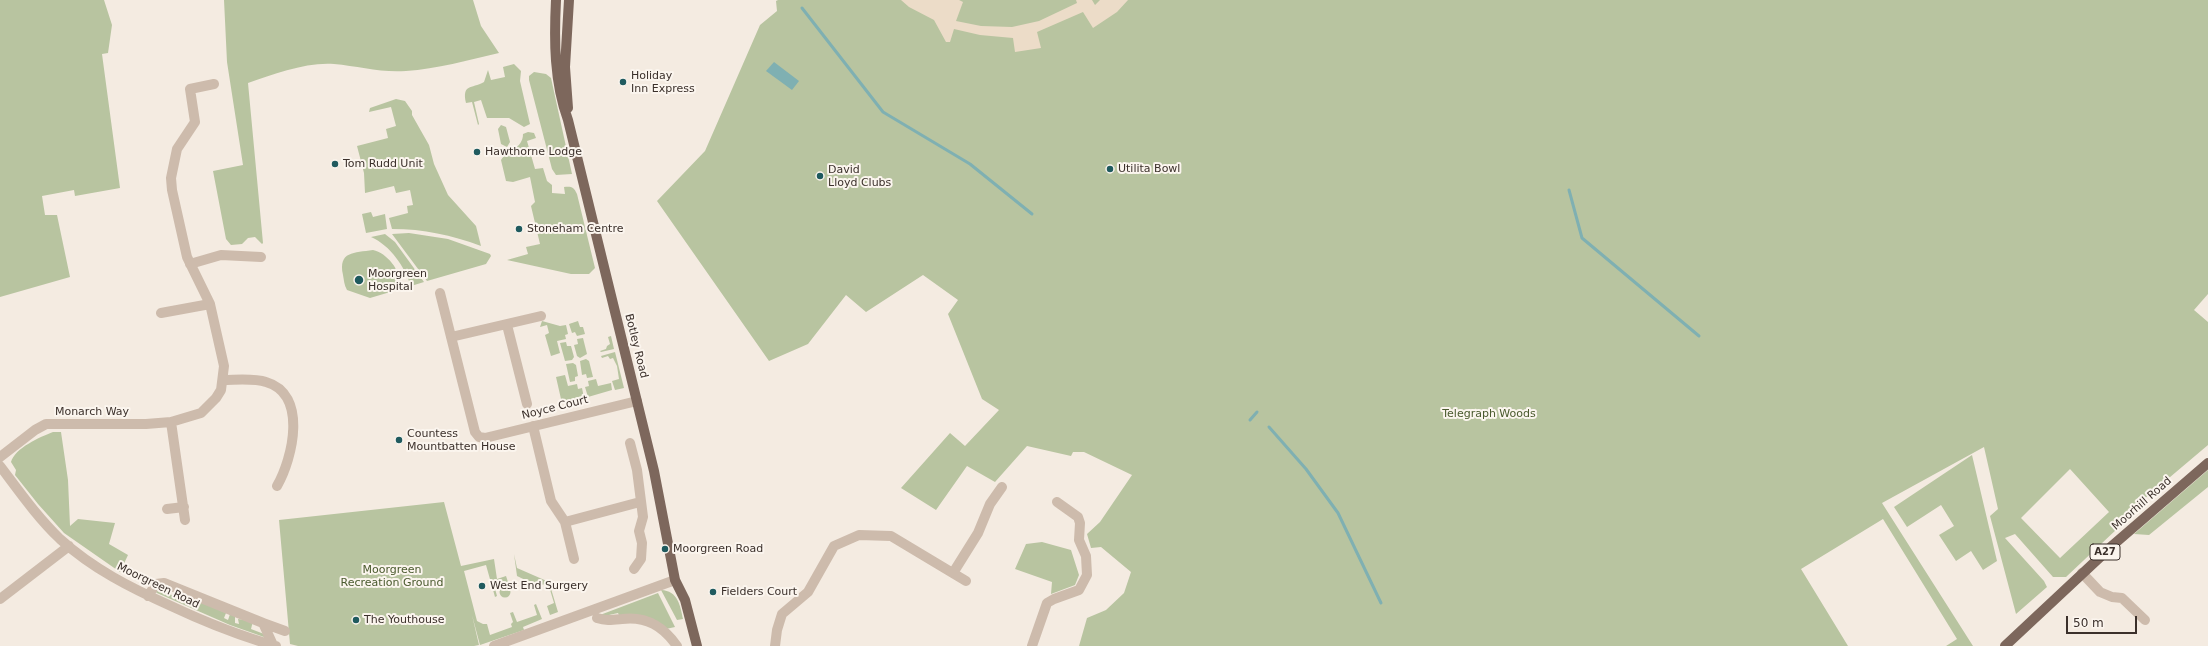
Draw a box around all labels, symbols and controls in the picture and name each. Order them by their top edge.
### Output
place label: Holiday Inn Express [631,69,695,95]
marker: Holiday Inn Express [618,77,628,87]
place label: Hawthorne Lodge [485,145,582,159]
marker: Hawthorne Lodge [472,147,482,157]
place label: Tom Rudd Unit [343,157,423,171]
marker: Tom Rudd Unit [330,159,340,169]
place label: Utilita Bowl [1118,162,1180,176]
place label: David Lloyd Clubs [828,163,891,189]
marker: Utilita Bowl [1105,164,1115,174]
marker: David Lloyd Clubs [815,171,825,181]
place label: Stoneham Centre [527,222,623,236]
marker: Stoneham Centre [514,224,524,234]
place label: Moorgreen Hospital [368,267,427,293]
marker: Moorgreen Hospital [353,274,365,286]
street label: Botley Road [622,312,650,380]
street label: Noyce Court [520,393,590,423]
street label: Monarch Way [55,405,129,419]
park label: Telegraph Woods [1442,407,1536,421]
place label: Countess Mountbatten House [407,427,516,453]
marker: Countess Mountbatten House [394,435,404,445]
street label: Moorhill Road [2110,475,2174,533]
place label: Moorgreen Road [673,542,763,556]
marker: Moorgreen Road [660,544,670,554]
road number: A27 [2090,544,2120,560]
street label: Moorgreen Road [115,560,201,612]
park label: Moorgreen Recreation Ground [341,563,443,589]
place label: West End Surgery [490,579,588,593]
marker: West End Surgery [477,581,487,591]
place label: Fielders Court [721,585,797,599]
marker: Fielders Court [708,587,718,597]
scale bar [2068,608,2139,634]
place label: The Youthouse [364,613,444,627]
marker: The Youthouse [351,615,361,625]
text: 50 m [2073,616,2104,630]

